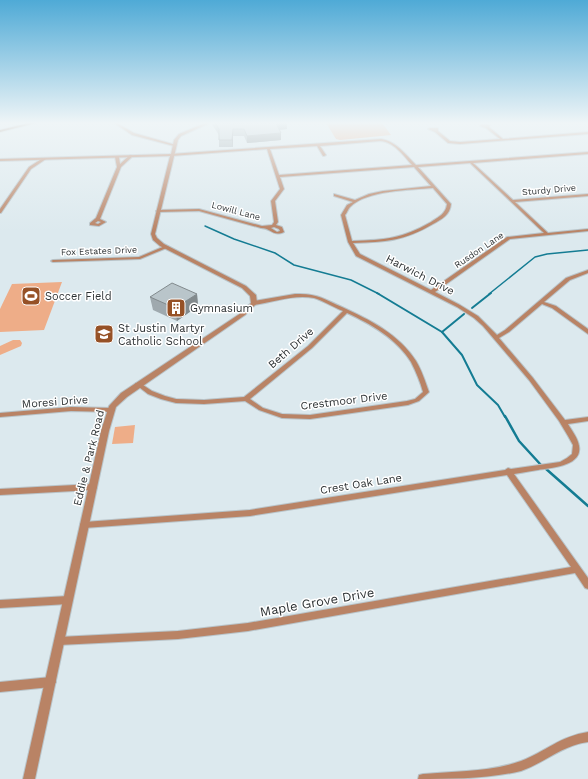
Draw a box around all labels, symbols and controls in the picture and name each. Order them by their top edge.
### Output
street label: Sturdy Drive [522,183,576,197]
street label: Lowill Lane [211,200,261,222]
street label: Rusdon Lane [453,230,505,270]
street label: Fox Estates Drive [61,245,137,257]
street label: Harwich Drive [384,252,456,298]
sports icon: Soccer Field [20,285,42,307]
place label: Soccer Field [45,290,112,303]
building icon: Gymnasium [165,297,187,319]
place label: Gymnasium [190,302,253,315]
place label: St Justin Martyr Catholic School [118,322,205,348]
school or university icon: St Justin Martyr Catholic School [93,323,115,345]
street label: Beth Drive [266,325,316,371]
street label: Crestmoor Drive [300,389,388,413]
street label: Moresi Drive [21,393,89,411]
street label: Eddie & Park Road [71,409,107,507]
street label: Crest Oak Lane [319,471,403,497]
street label: Maple Grove Drive [259,585,375,619]

